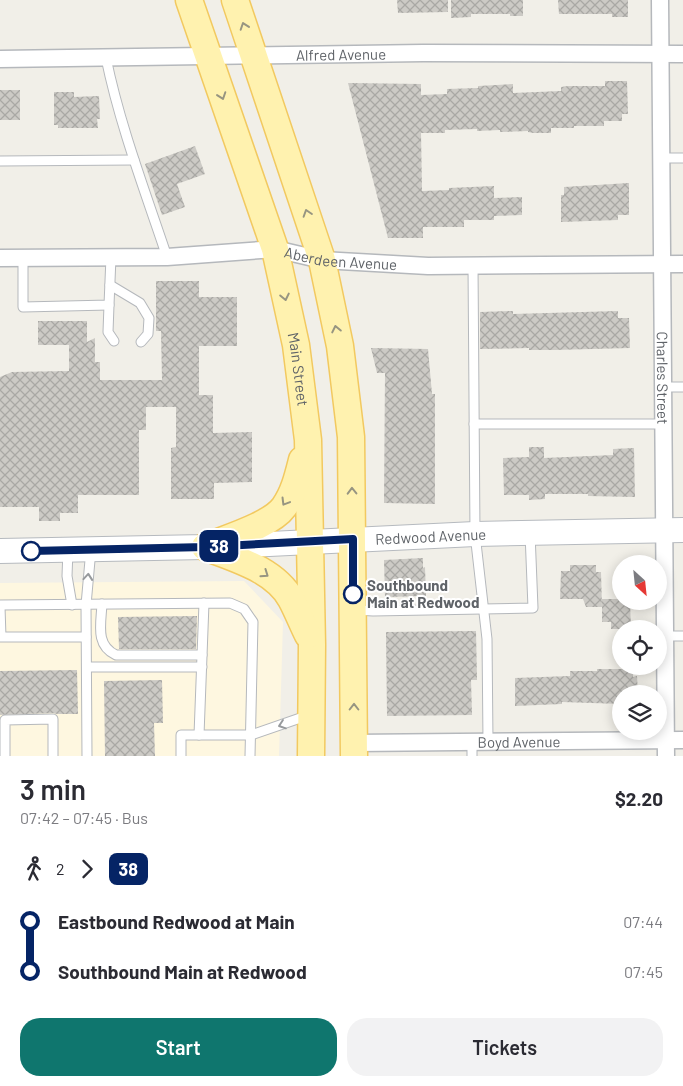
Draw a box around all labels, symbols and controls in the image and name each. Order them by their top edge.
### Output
one-way arrow [240,22,250,31]
street label: Alfred Avenue [296,45,386,64]
one-way arrow [216,91,226,99]
one-way arrow [302,210,312,218]
street label: Aberdeen Avenue [283,242,398,273]
one-way arrow [280,293,290,301]
one-way arrow [332,325,342,333]
street label: Main Street [284,331,313,407]
street label: Charles Street [654,331,672,425]
one-way arrow [346,486,357,494]
one-way arrow [282,497,292,506]
street label: Redwood Avenue [375,525,486,548]
line badge: 38 [196,530,242,562]
text: 38 [209,535,229,557]
unlabelled marker [21,541,41,561]
north arrow [612,555,668,610]
map controls [612,555,667,740]
one-way arrow [260,568,269,577]
one-way arrow [82,573,93,581]
place label: Southbound Main at Redwood [367,576,479,611]
marker: Southbound Main at Redwood [343,584,363,604]
button: locate [612,620,667,675]
button: layers [612,685,667,740]
one-way arrow [349,703,359,711]
one-way arrow [278,719,286,729]
street label: Boyd Avenue [477,732,561,751]
text: 3 min [20,772,86,806]
text: $2.20 [615,787,663,810]
text: 07:42 – 07:45 · Bus [20,808,148,827]
icon: walk [20,855,48,883]
icon: forward [73,855,101,883]
text: 38 [119,858,138,880]
text: 2 [56,859,65,878]
text: Eastbound Redwood at Main [58,910,295,933]
text: 07:44 [623,912,663,931]
text: Southbound Main at Redwood [58,960,307,983]
text: 07:45 [624,962,663,981]
button: Start [20,1018,337,1076]
button: Tickets [347,1018,663,1076]

